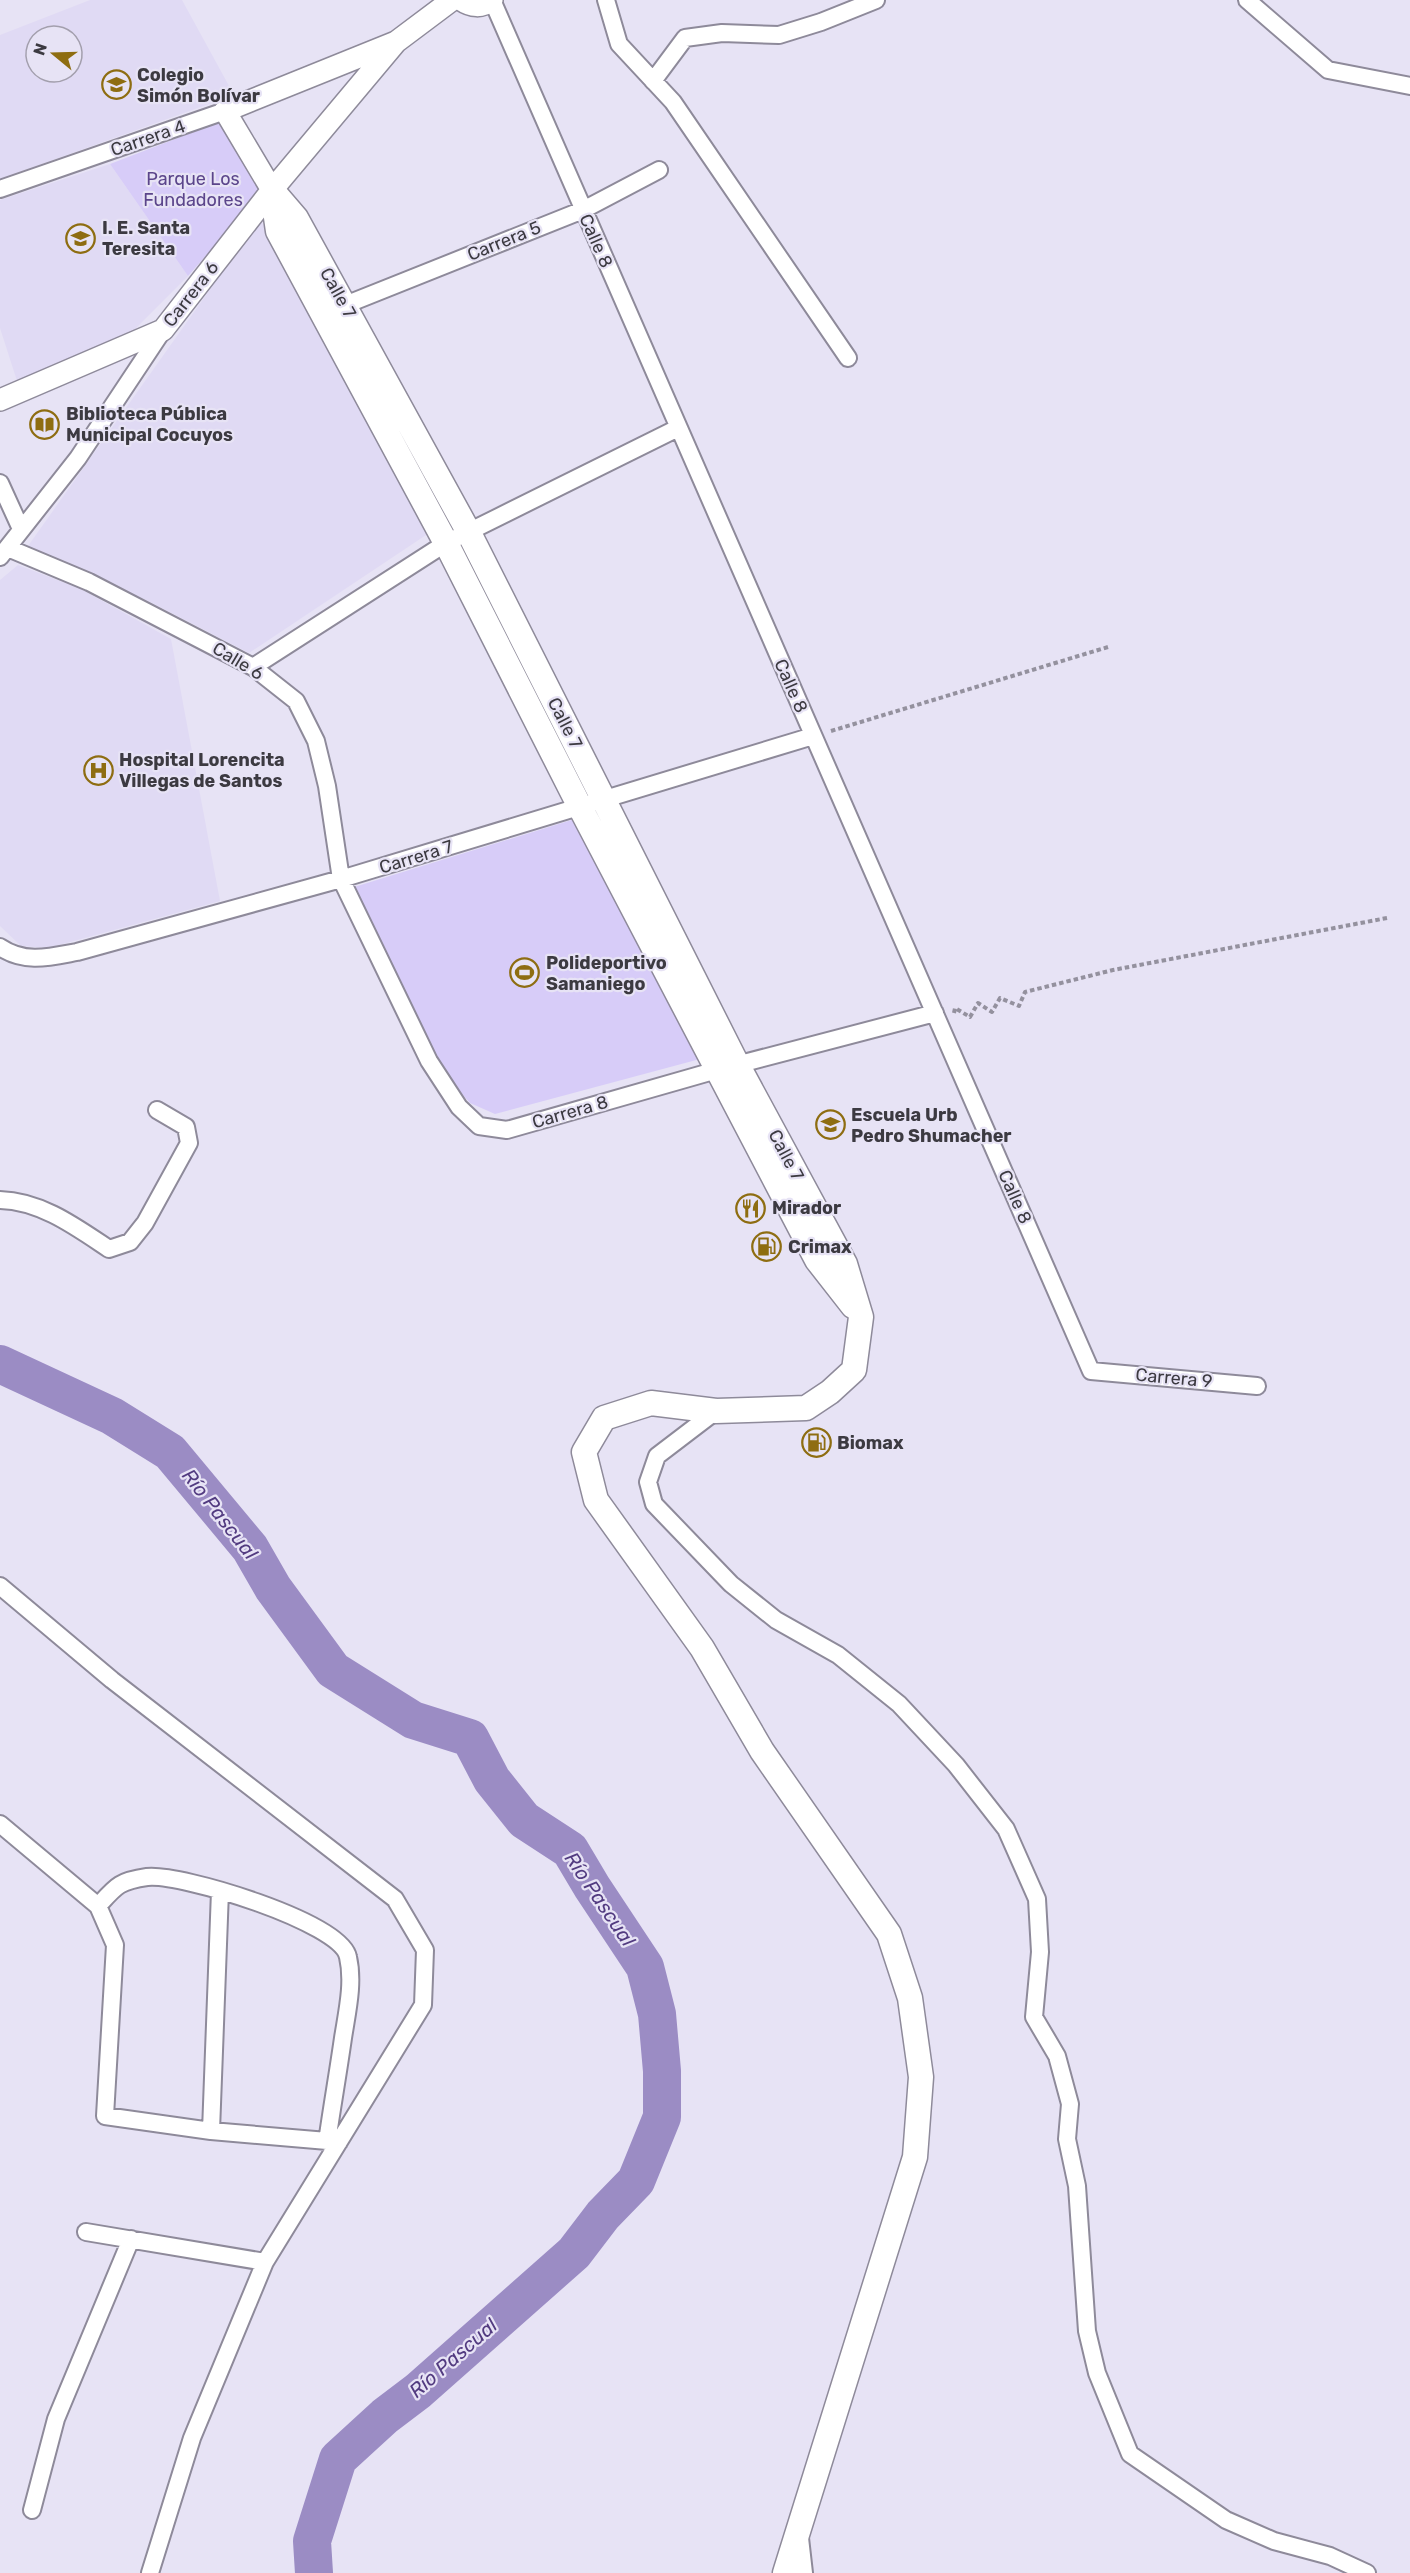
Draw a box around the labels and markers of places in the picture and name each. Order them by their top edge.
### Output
place label: Colegio Simón Bolívar [137,64,260,107]
school or university icon: Colegio Simón Bolívar [100,69,132,101]
place label: I. E. Santa Teresita [102,217,190,260]
school or university icon: I. E. Santa Teresita [65,222,97,254]
place label: Biblioteca Pública Municipal Cocuyos [66,403,233,446]
library icon: Biblioteca Pública Municipal Cocuyos [29,408,61,440]
place label: Hospital Lorencita Villegas de Santos [119,749,285,792]
hospital icon: Hospital Lorencita Villegas de Santos [82,754,114,786]
place label: Polideportivo Samaniego [546,952,667,995]
sports icon: Polideportivo Samaniego [509,957,541,989]
place label: Escuela Urb Pedro Shumacher [851,1104,1012,1147]
school or university icon: Escuela Urb Pedro Shumacher [814,1109,846,1141]
restaurant icon: Mirador [735,1192,767,1224]
place label: Mirador [772,1197,841,1219]
fuel station icon: Crimax [751,1231,783,1263]
place label: Crimax [788,1236,852,1258]
fuel station icon: Biomax [800,1427,832,1459]
place label: Biomax [837,1432,904,1454]

